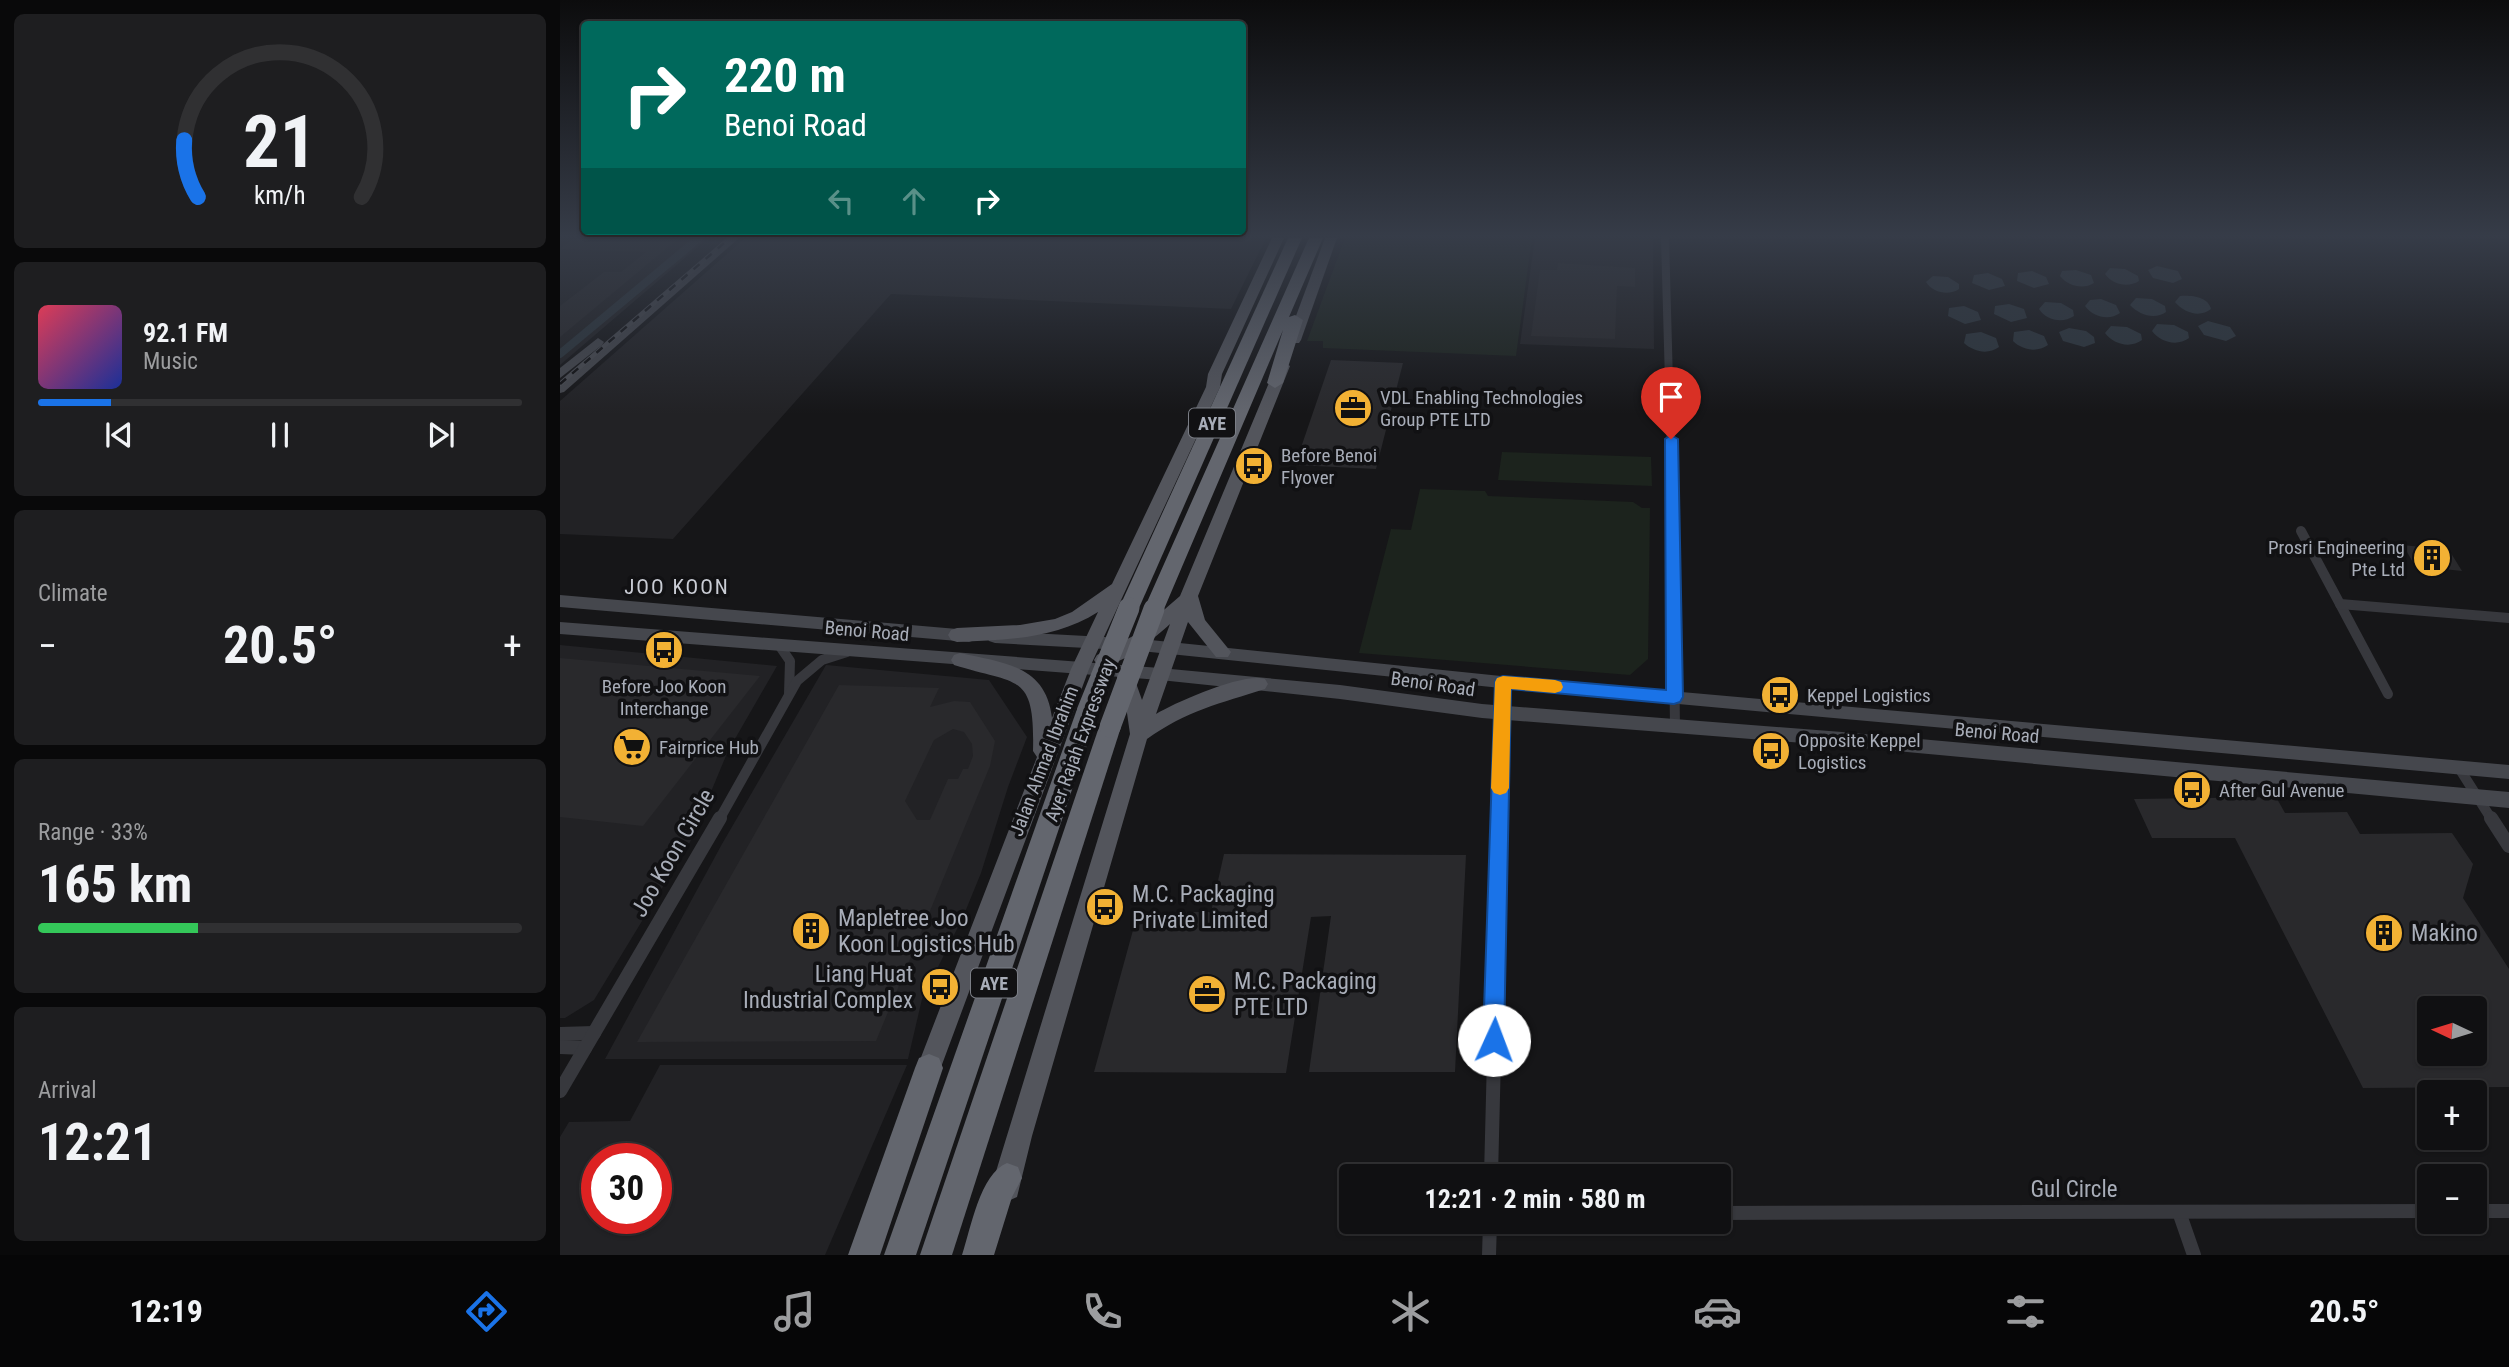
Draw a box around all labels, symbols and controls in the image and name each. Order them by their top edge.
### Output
text: 220 m [724,47,846,104]
icon: right [609,49,700,140]
text: 21 [243,99,317,185]
text: Benoi Road [724,106,867,144]
text: km/h [254,181,306,210]
icon: left [822,182,860,220]
icon: ahead [895,182,933,220]
icon: right [968,182,1006,220]
text: 92.1 FM [143,318,228,348]
text: Music [143,348,198,375]
pin [1641,367,1701,439]
icon: arrive [1652,378,1690,416]
place label: VDL Enabling Technologies Group PTE LTD [1380,386,1583,431]
office icon: VDL Enabling Technologies Group PTE LTD [1332,387,1374,429]
road number: AYE [1189,408,1235,438]
icon: previous [100,416,138,454]
icon: pause [261,416,299,454]
icon: next [422,416,460,454]
place label: Before Benoi Flyover [1281,444,1377,489]
bus stop icon: Before Benoi Flyover [1233,445,1275,487]
place label: Prosri Engineering Pte Ltd [2268,536,2405,581]
building icon: Prosri Engineering Pte Ltd [2411,537,2453,579]
district label: JOO KOON [624,575,730,599]
text: Climate [38,580,108,607]
text: 20.5° [223,615,337,676]
street label: Benoi Road [824,616,910,646]
text: − [38,624,57,668]
text: + [503,624,522,668]
bus stop icon: Before Joo Koon Interchange [643,629,685,671]
street label: Ayer Rajah Expressway [1040,655,1120,825]
street label: Benoi Road [1389,667,1477,701]
bus stop icon: Keppel Logistics [1759,674,1801,716]
place label: Before Joo Koon Interchange [602,675,726,720]
street label: Jalan Ahmad Ibrahim [1005,683,1083,839]
place label: Keppel Logistics [1807,684,1931,707]
street label: Benoi Road [1954,718,2040,748]
supermarket icon: Fairprice Hub [611,726,653,768]
place label: Opposite Keppel Logistics [1798,729,1921,774]
bus stop icon: Opposite Keppel Logistics [1750,730,1792,772]
place label: Fairprice Hub [659,736,759,759]
bus stop icon: After Gul Avenue [2171,769,2213,811]
place label: After Gul Avenue [2219,779,2345,802]
street label: Joo Koon Circle [626,784,720,922]
text: Range · 33% [38,819,148,846]
text: 165 km [38,854,192,915]
place label: M.C. Packaging Private Limited [1132,881,1275,934]
bus stop icon: M.C. Packaging Private Limited [1084,886,1126,928]
place label: Mapletree Joo Koon Logistics Hub [838,905,1015,958]
building icon: Mapletree Joo Koon Logistics Hub [790,910,832,952]
building icon: Makino [2363,912,2405,954]
place label: Makino [2411,920,2478,947]
place label: Liang Huat Industrial Complex [743,961,913,1014]
bus stop icon: Liang Huat Industrial Complex [919,966,961,1008]
road number: AYE [971,968,1017,998]
place label: M.C. Packaging PTE LTD [1234,968,1377,1021]
office icon: M.C. Packaging PTE LTD [1186,973,1228,1015]
north arrow [2417,996,2487,1066]
map controls [2417,996,2487,1234]
position arrow [1457,1003,1531,1077]
text: Arrival [38,1077,97,1104]
button: + [2417,1080,2487,1150]
text: 12:21 [38,1112,157,1173]
speed limit sign: 30 [581,1143,672,1234]
button: − [2417,1164,2487,1234]
street label: Gul Circle [2030,1176,2118,1203]
text: 12:21 · 2 min · 580 m [1425,1184,1645,1214]
icon: directions [462,1287,511,1336]
icon: music [770,1287,819,1336]
icon: phone [1078,1287,1127,1336]
icon: climate [1386,1287,1435,1336]
icon: car [1693,1287,1742,1336]
icon: filters [2001,1287,2050,1336]
text: 12:19 [129,1292,203,1330]
text: 20.5° [2309,1292,2379,1330]

